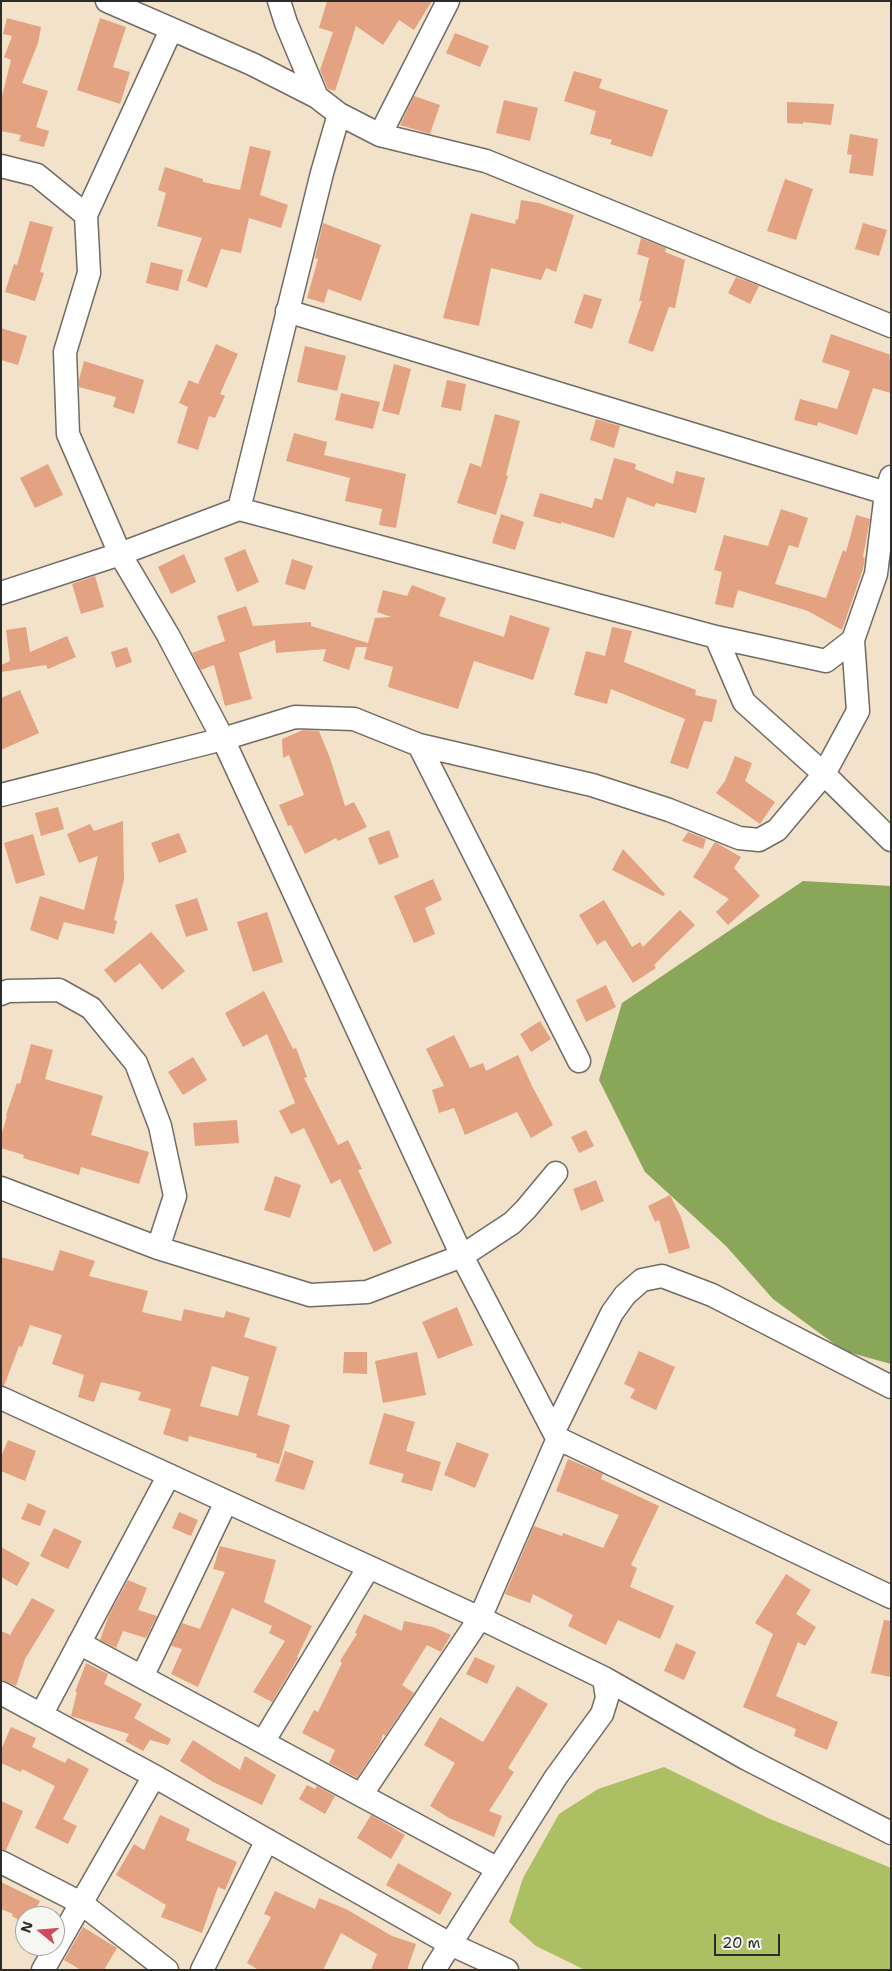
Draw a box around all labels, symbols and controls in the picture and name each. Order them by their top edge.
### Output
north arrow [15,1906,65,1956]
text: N [16,1919,37,1935]
scale bar [717,1924,783,1956]
text: 20 m [722,1933,761,1953]

